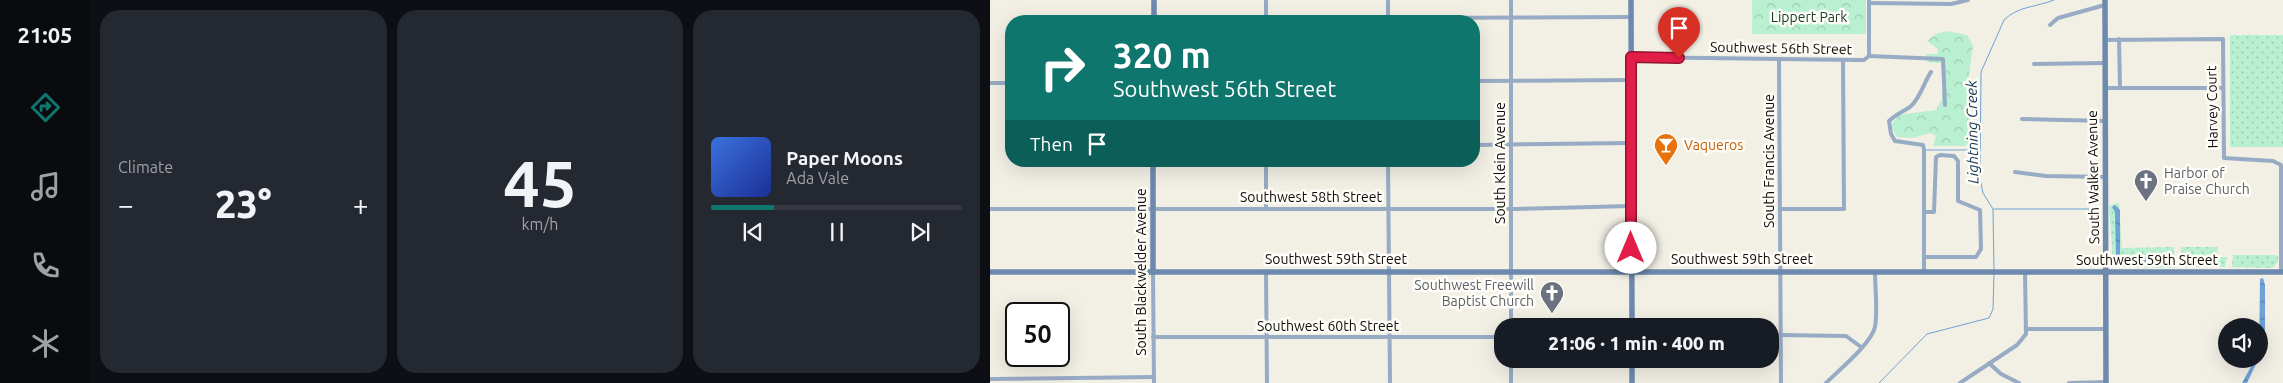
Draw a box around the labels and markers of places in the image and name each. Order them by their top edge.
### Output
pin [1658,7,1700,58]
bar icon: Vaqueros [1653,132,1679,166]
place label: Vaqueros [1684,137,1743,153]
place label: Harbor of Praise Church [2164,165,2250,197]
church icon: Harbor of Praise Church [2133,168,2159,202]
place label: Southwest Freewill Baptist Church [1414,277,1534,309]
church icon: Southwest Freewill Baptist Church [1539,280,1565,314]

